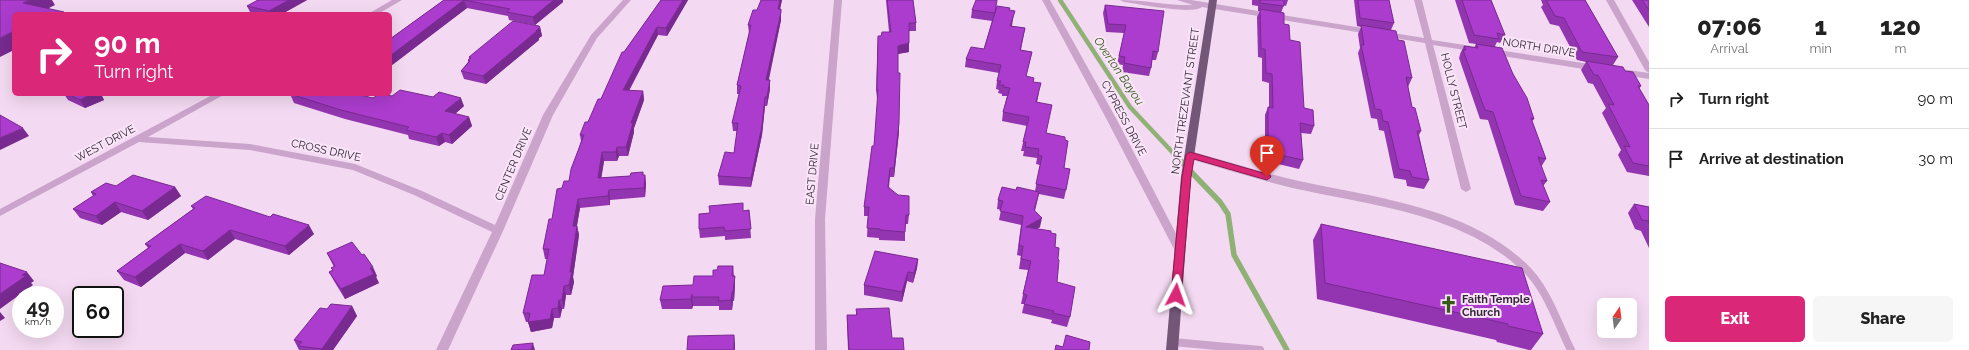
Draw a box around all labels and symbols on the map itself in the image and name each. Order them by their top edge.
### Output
street label: NORTH TREZEVANT STREET [1169,27,1202,175]
water label: Overton Bayou [1091,34,1147,108]
street label: NORTH DRIVE [1502,35,1576,60]
street label: HOLLY STREET [1438,52,1469,131]
street label: CYPRESS DRIVE [1098,78,1149,158]
street label: WEST DRIVE [73,122,138,165]
street label: CENTER DRIVE [492,125,535,203]
pin [1250,136,1284,177]
street label: CROSS DRIVE [290,137,362,164]
street label: EAST DRIVE [803,142,822,205]
position arrow [1155,274,1197,316]
speed limit sign: 60 [72,286,124,338]
place label: Faith Temple Church [1462,293,1530,319]
church icon: Faith Temple Church [1439,295,1459,315]
north arrow [1597,298,1637,338]

